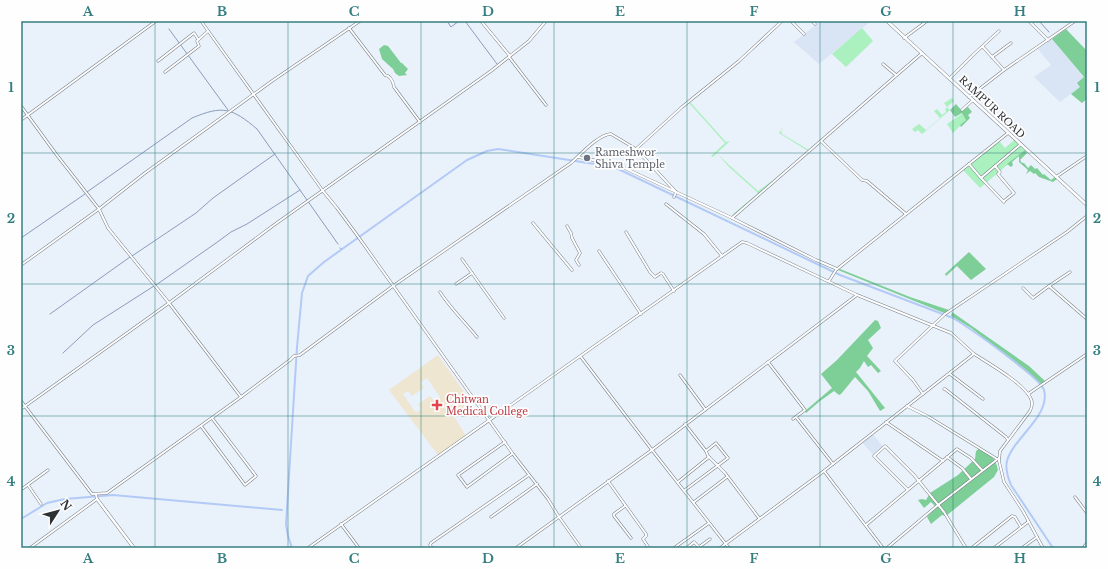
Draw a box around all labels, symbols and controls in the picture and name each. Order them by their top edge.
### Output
text: A [82,3,94,20]
text: B [217,3,227,20]
text: C [349,3,360,20]
text: D [482,3,494,20]
text: E [615,3,625,20]
text: F [750,3,759,20]
text: G [880,3,892,20]
text: H [1014,3,1026,20]
street label: RAMPUR ROAD [956,73,1028,141]
text: 1 [8,79,14,96]
text: 1 [1094,79,1100,96]
place label: Rameshwor Shiva Temple [595,146,665,171]
marker: Rameshwor Shiva Temple [582,153,592,163]
text: 2 [7,210,15,227]
text: 2 [1093,210,1101,227]
text: 3 [7,342,15,359]
text: 3 [1093,342,1101,359]
place label: Chitwan Medical College [446,393,528,418]
marker: Chitwan Medical College [431,399,443,411]
text: 4 [7,473,16,490]
text: 4 [1093,473,1102,490]
north arrow [38,491,78,531]
text: N [57,497,75,514]
text: A [82,550,94,567]
text: B [217,550,227,567]
text: C [349,550,360,567]
text: D [482,550,494,567]
text: E [615,550,625,567]
text: F [750,550,759,567]
text: G [880,550,892,567]
text: H [1014,550,1026,567]

